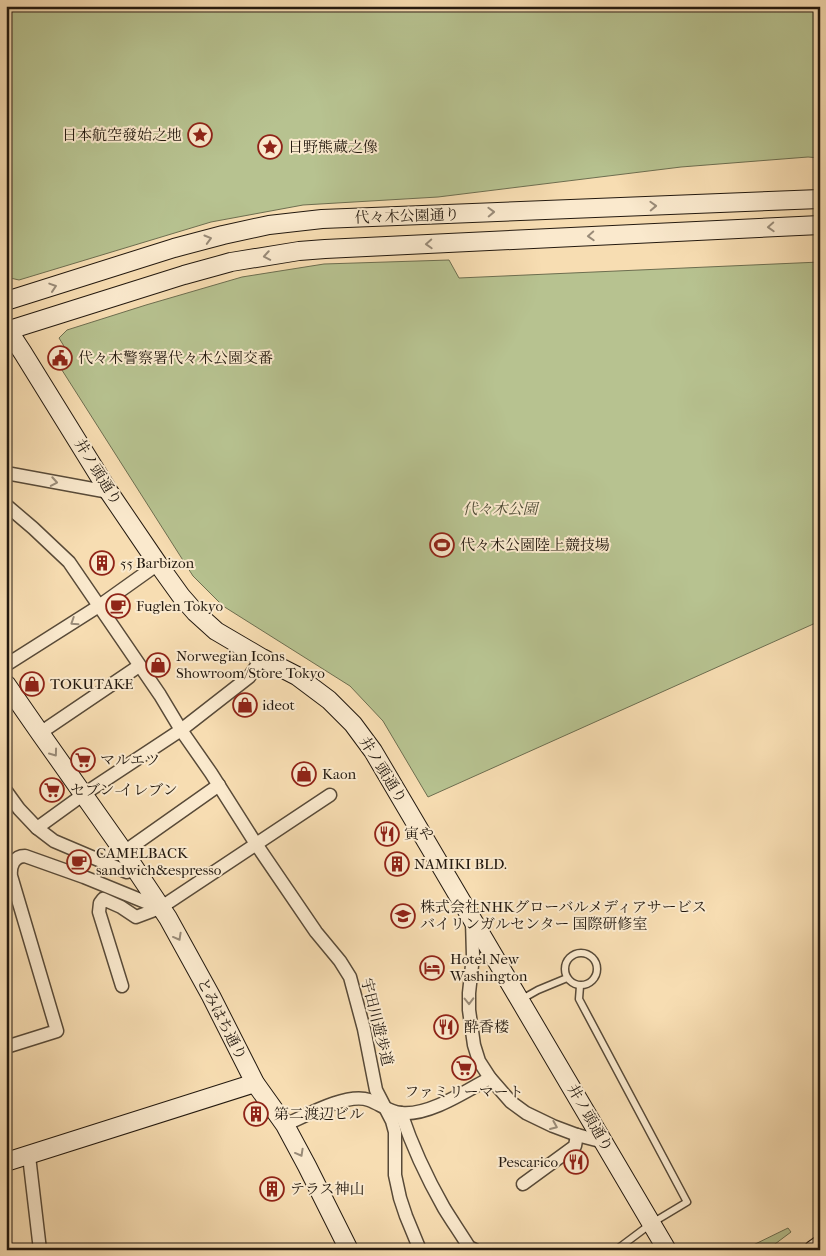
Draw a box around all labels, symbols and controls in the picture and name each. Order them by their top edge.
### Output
place icon: 日本航空發始之地 [187,122,213,148]
place label: 日本航空發始之地 [62,126,182,144]
place icon: 日野熊蔵之像 [257,134,283,160]
place label: 日野熊蔵之像 [288,138,378,156]
one-way arrow [650,200,658,211]
street label: 代々木公園通り [354,205,460,227]
one-way arrow [487,207,495,218]
one-way arrow [767,222,775,233]
one-way arrow [587,230,595,241]
one-way arrow [203,234,212,244]
one-way arrow [425,238,433,249]
one-way arrow [263,250,271,260]
one-way arrow [48,282,56,292]
public building icon: 代々木警察署代々木公園交番 [47,345,73,371]
place label: 代々木警察署代々木公園交番 [78,349,273,367]
street label: 井ノ頭通り [70,435,126,509]
one-way arrow [50,476,59,486]
park label: 代々木公園 [462,500,540,518]
sports icon: 代々木公園陸上競技場 [429,532,455,558]
place label: 代々木公園陸上競技場 [460,536,610,554]
building icon: 55 Barbizon [89,550,115,576]
place label: 55 Barbizon [120,554,195,572]
cafe icon: Fuglen Tokyo [105,593,131,619]
place label: Fuglen Tokyo [136,597,224,615]
one-way arrow [71,615,80,625]
place label: Norwegian Icons Showroom/Store Tokyo [176,647,325,682]
shop icon: Norwegian Icons Showroom/Store Tokyo [145,652,171,678]
shop icon: TOKUTAKE [19,671,45,697]
place label: TOKUTAKE [50,675,133,693]
shop icon: ideot [232,692,258,718]
place label: ideot [262,696,295,714]
street label: 井ノ頭通り [355,733,411,807]
one-way arrow [48,747,57,757]
supermarket icon: マルエツ [70,747,96,773]
place label: マルエツ [100,751,160,769]
shop icon: Kaon [291,761,317,787]
place label: Kaon [322,765,357,783]
supermarket icon: セブン-イレブン [39,777,65,803]
place label: セブン-イレブン [70,781,178,799]
restaurant icon: 寅や [374,821,400,847]
place label: 寅や [404,825,434,843]
place label: CAMELBACK sandwich&espresso [96,844,222,879]
cafe icon: CAMELBACK sandwich&espresso [66,849,92,875]
building icon: NAMIKI BLD. [384,851,410,877]
place label: NAMIKI BLD. [414,855,507,873]
place label: 株式会社NHKグローバルメディアサービス バイリンガルセンター 国際研修室 [420,898,707,933]
school or university icon: 株式会社NHKグローバルメディアサービス バイリンガルセンター 国際研修室 [390,903,416,929]
one-way arrow [172,932,182,941]
place label: Hotel New Washington [449,950,528,985]
hotel icon: Hotel New Washington [419,955,445,981]
street label: とみはち通り [194,975,250,1063]
street label: 宇田川遊歩道 [357,976,397,1068]
one-way arrow [464,998,474,1005]
restaurant icon: 酔香楼 [433,1014,459,1040]
place label: 酔香楼 [464,1018,509,1036]
supermarket icon: ファミリーマート [451,1055,477,1081]
street label: 井ノ頭通り [563,1081,617,1155]
place label: ファミリーマート [404,1083,524,1101]
building icon: 第二渡辺ビル [243,1101,269,1127]
place label: 第二渡辺ビル [274,1105,364,1123]
one-way arrow [549,1120,558,1130]
one-way arrow [294,1147,304,1156]
restaurant icon: Pescarico [563,1149,589,1175]
place label: Pescarico [498,1153,558,1171]
building icon: テラス神山 [259,1176,285,1202]
place label: テラス神山 [290,1180,365,1198]

